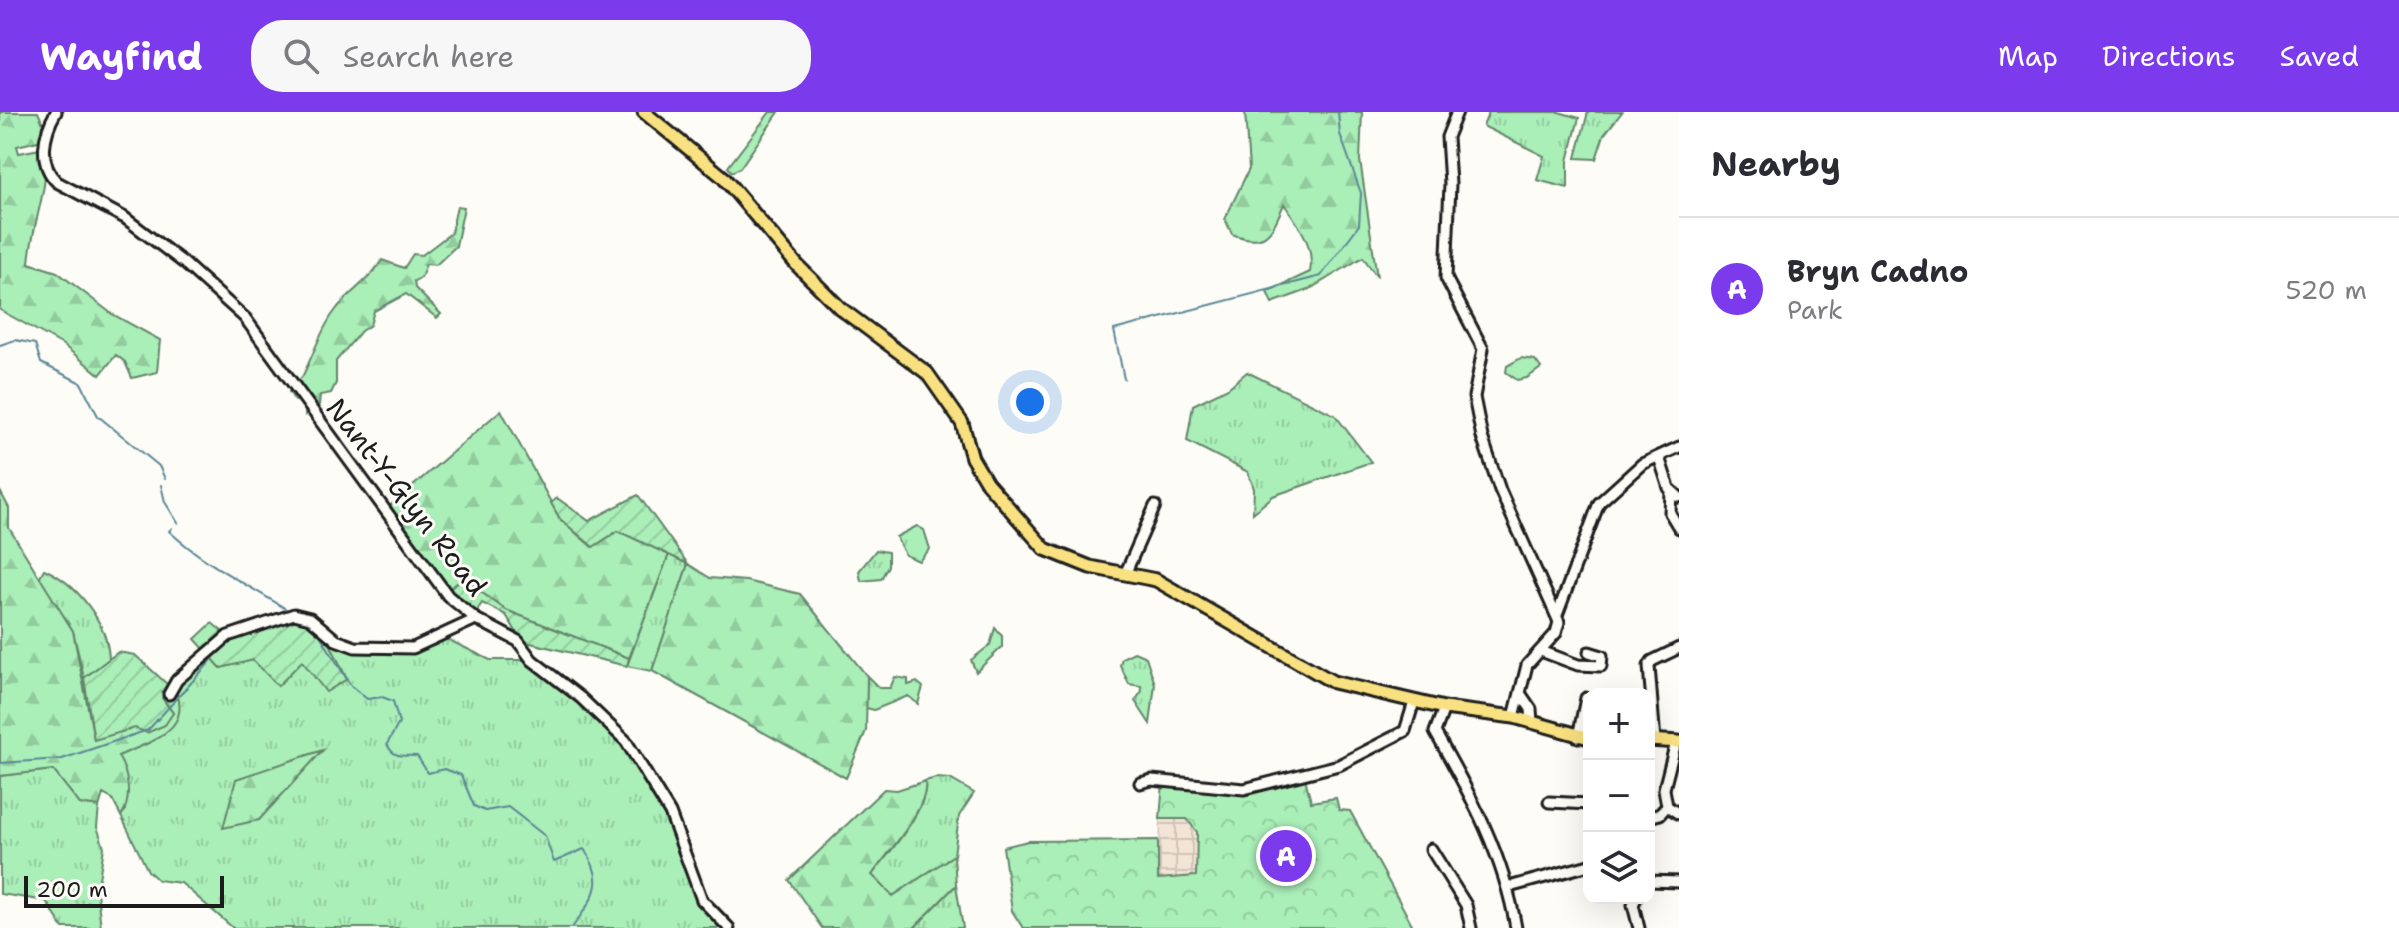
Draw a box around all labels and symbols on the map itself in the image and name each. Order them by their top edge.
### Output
your location [1010,382,1050,422]
street label: Nant-Y-Glyn Road [318,390,496,604]
pin: A [1260,826,1312,886]
scale bar [24,872,224,908]

